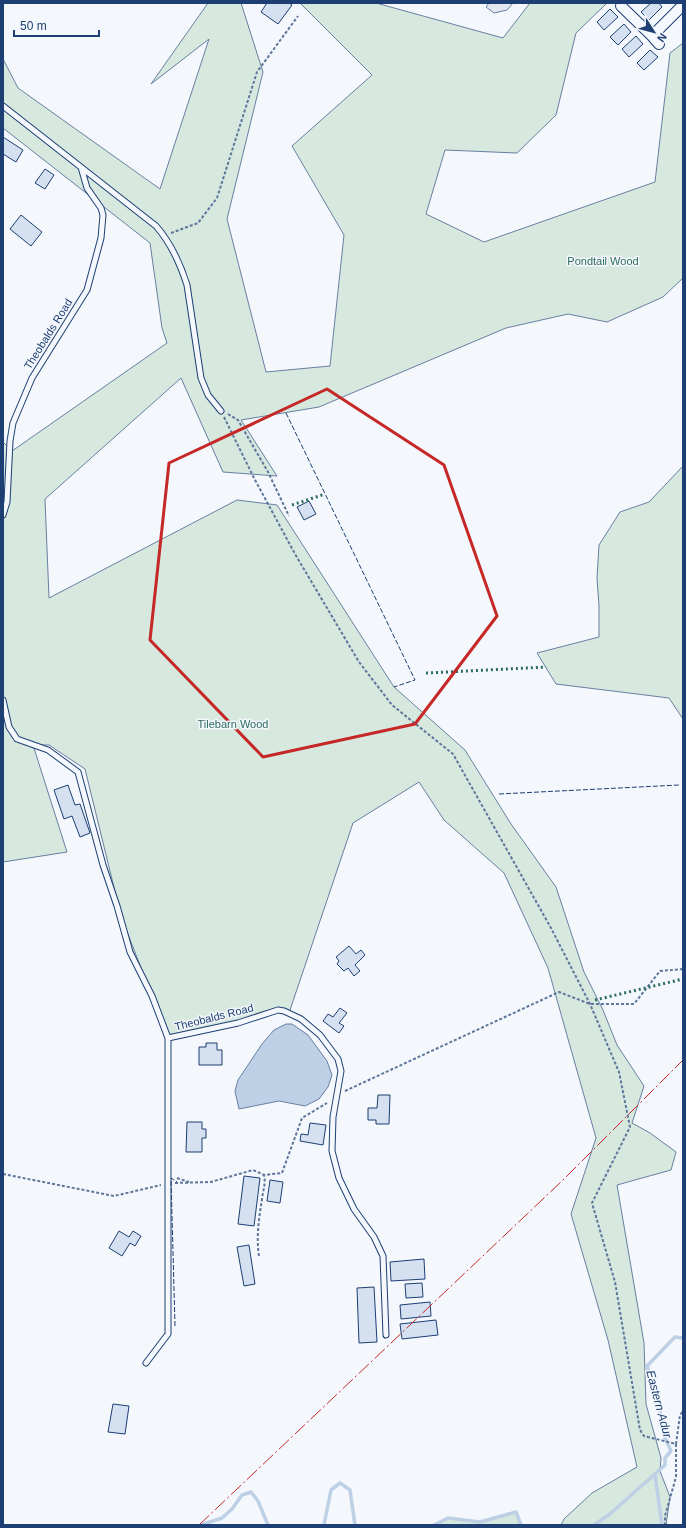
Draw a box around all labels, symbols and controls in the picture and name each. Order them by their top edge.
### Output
scale bar [14,12,99,38]
north arrow [634,12,674,52]
text: 50 m [20,19,47,33]
text: N [655,31,669,45]
park label: Pondtail Wood [567,255,639,267]
street label: Theobalds Road [22,297,74,371]
park label: Tilebarn Wood [198,718,268,730]
street label: Theobalds Road [173,1001,255,1033]
water label: Eastern Adur [643,1369,675,1440]

